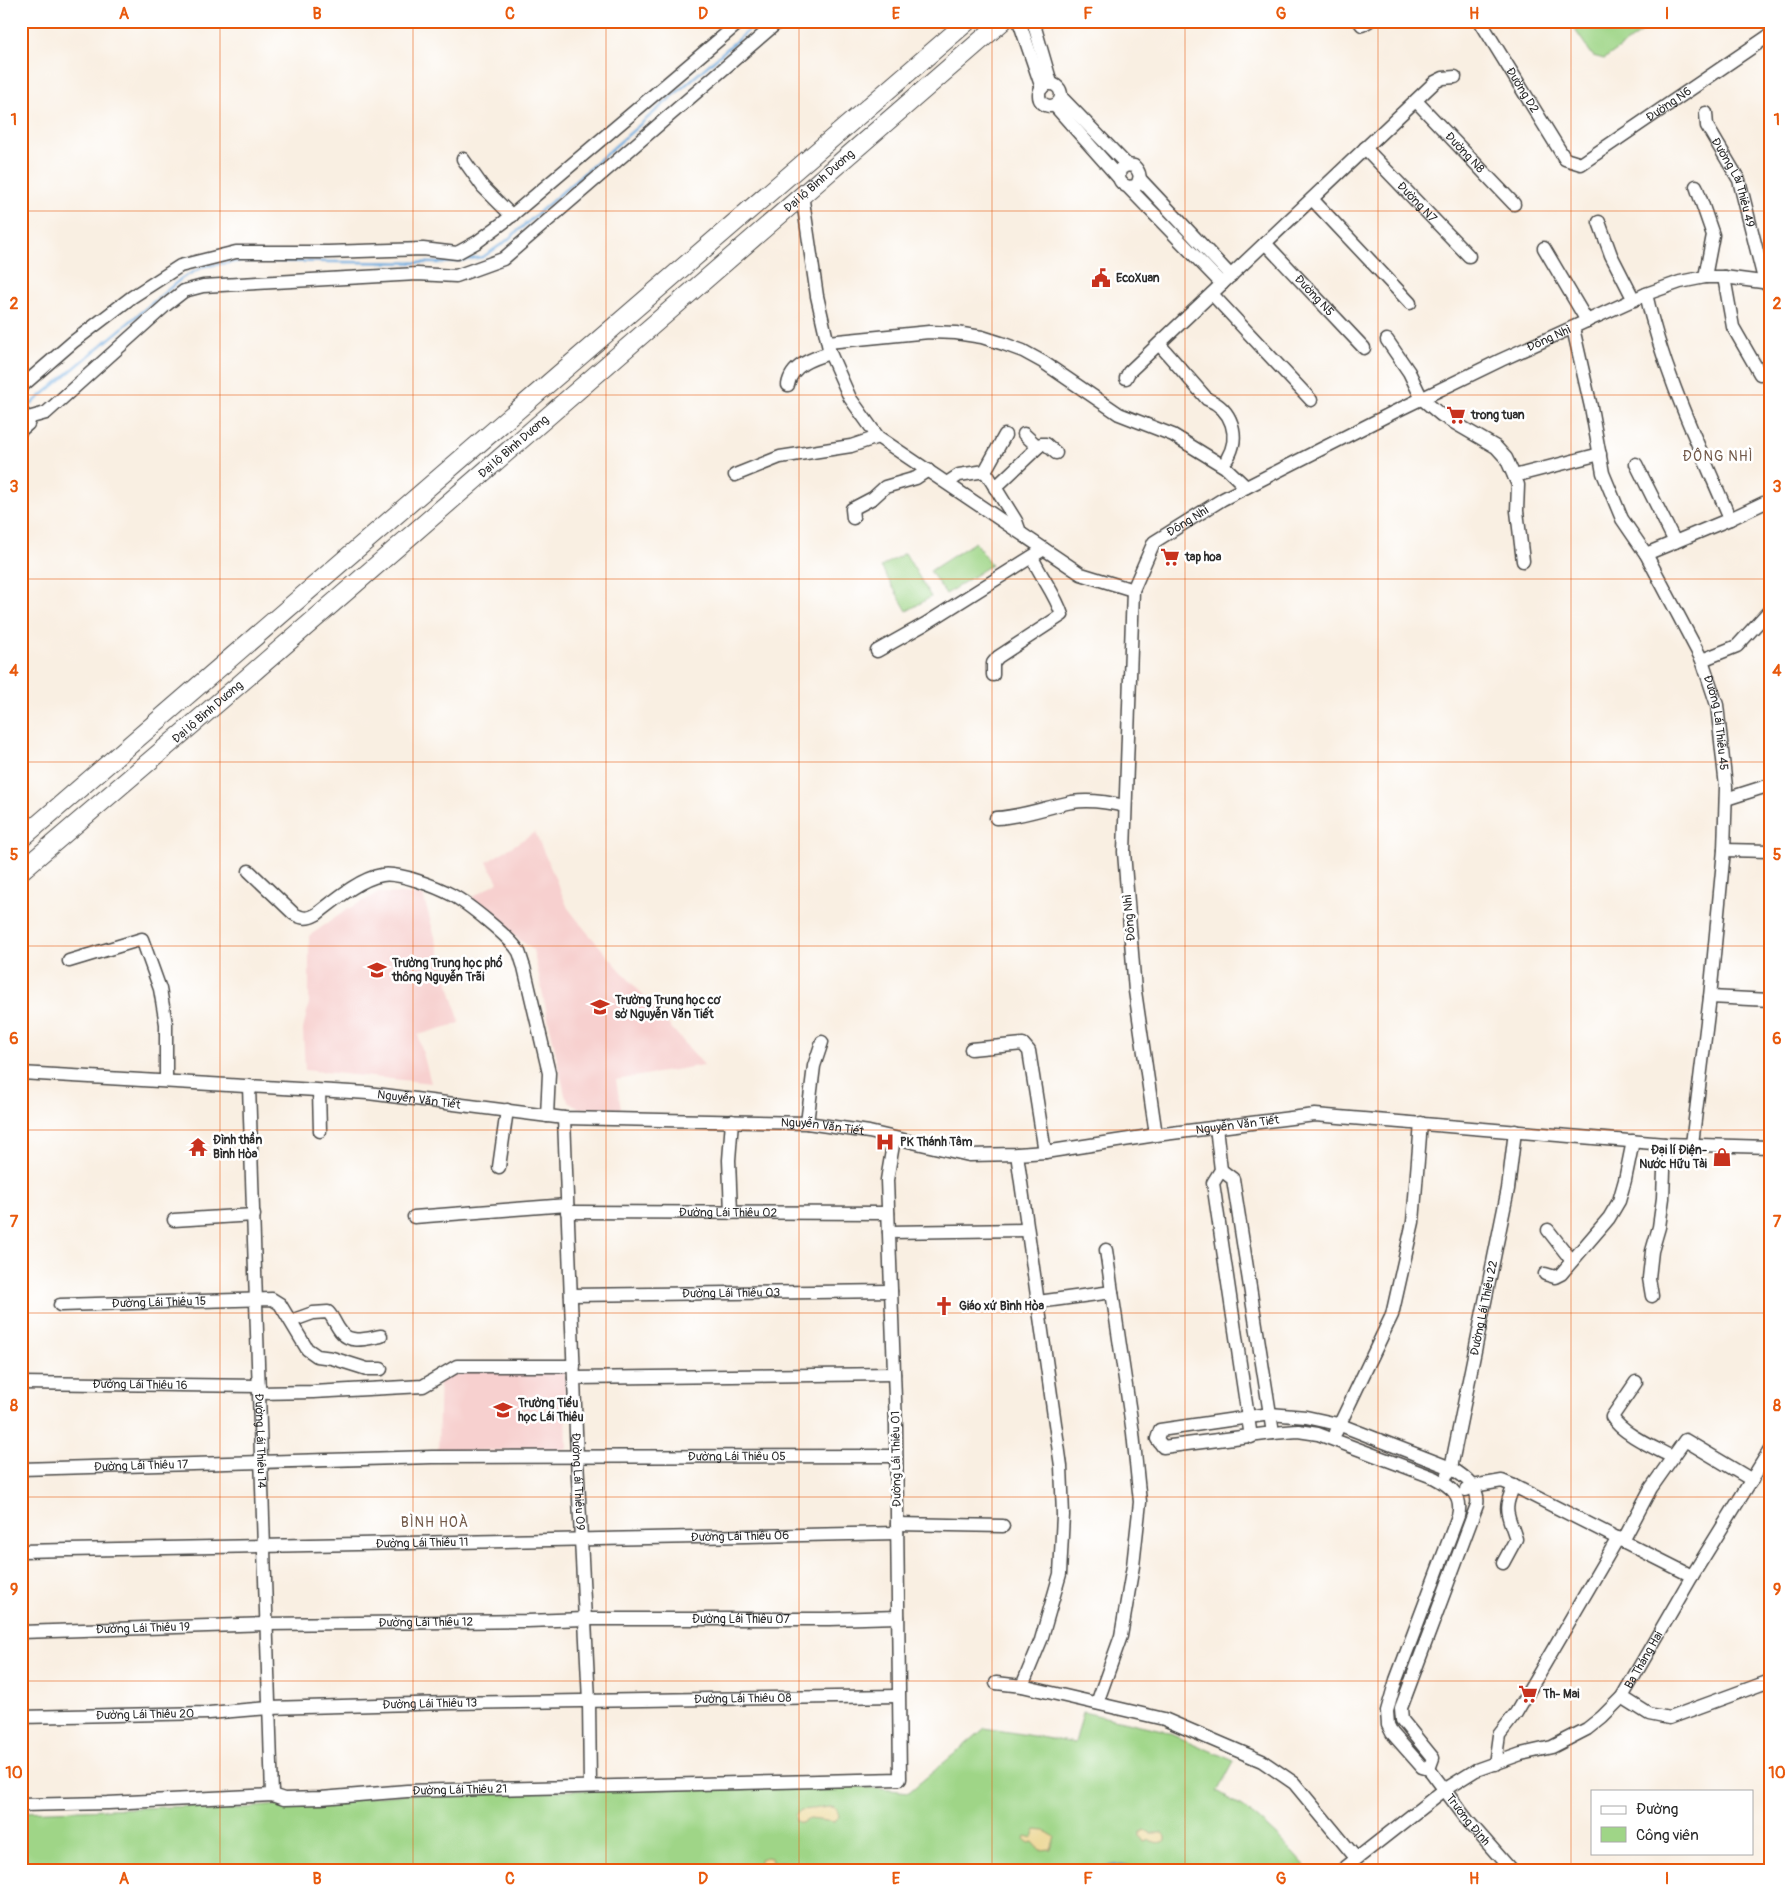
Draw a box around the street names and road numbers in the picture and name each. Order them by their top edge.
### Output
street label: Đường D2 [1502,65,1542,116]
street label: Đường N6 [1643,84,1695,125]
street label: Đường N8 [1442,129,1487,176]
street label: Đường Lái Thiêu 49 [1708,135,1758,229]
street label: Đại lộ Bình Dương [781,147,858,216]
street label: Đường N7 [1394,179,1440,226]
street label: Đường N5 [1291,272,1337,319]
street label: Đông Nhì [1525,322,1573,355]
street label: Đại lộ Bình Dương [475,412,552,482]
street label: Đông Nhì [1164,503,1212,540]
street label: Đường Lái Thiêu 45 [1700,673,1731,771]
street label: Đại lộ Bình Dương [169,678,246,747]
street label: Đông Nhì [1120,894,1139,942]
street label: Nguyễn Văn Tiết [376,1087,462,1113]
street label: Nguyễn Văn Tiết [1195,1112,1280,1138]
street label: Nguyễn Văn Tiết [781,1115,865,1139]
street label: Đường Lái Thiêu 02 [679,1205,777,1221]
street label: Đường Lái Thiêu 22 [1467,1259,1501,1357]
street label: Đường Lái Thiêu 03 [682,1285,780,1302]
street label: Đường Lái Thiêu 15 [112,1294,206,1312]
street label: Đường Lái Thiêu 16 [92,1377,188,1393]
street label: Đường Lái Thiêu 14 [251,1393,269,1489]
street label: Đường Lái Thiêu 01 [888,1411,905,1507]
street label: Đường Lái Thiêu 09 [568,1433,588,1531]
street label: Đường Lái Thiêu 05 [688,1449,786,1464]
street label: Đường Lái Thiêu 17 [94,1457,189,1475]
street label: Đường Lái Thiêu 06 [690,1528,789,1545]
street label: Đường Lái Thiêu 11 [375,1535,468,1552]
street label: Đường Lái Thiêu 07 [692,1612,790,1627]
street label: Đường Lái Thiêu 12 [378,1615,474,1631]
street label: Đường Lái Thiêu 19 [96,1619,190,1638]
street label: Ba Tháng Hai [1621,1629,1666,1692]
street label: Đường Lái Thiêu 08 [694,1691,792,1707]
street label: Đường Lái Thiêu 13 [382,1696,477,1713]
street label: Đường Lái Thiêu 20 [96,1706,194,1723]
street label: Đường Lái Thiêu 21 [412,1782,507,1799]
street label: Trương Định [1442,1791,1493,1849]

